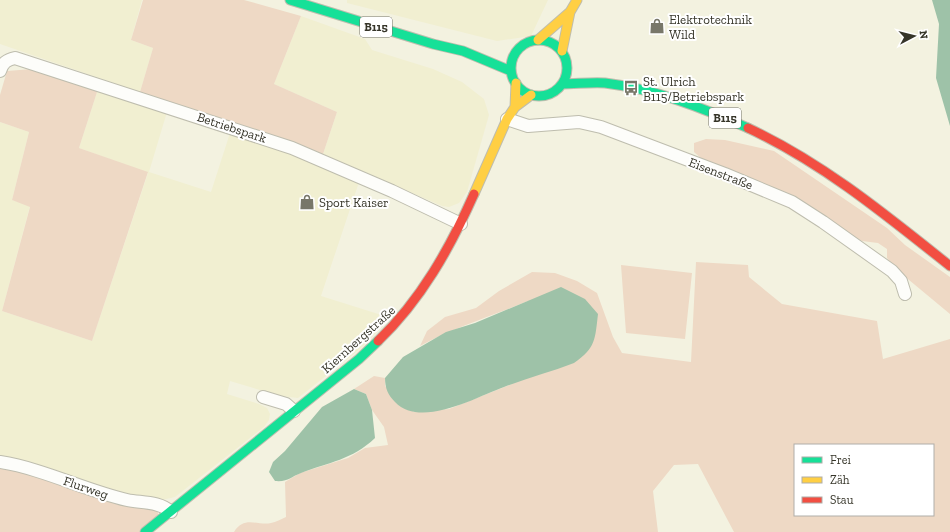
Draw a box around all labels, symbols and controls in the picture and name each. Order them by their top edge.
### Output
place label: Elektrotechnik Wild [669,12,752,42]
north arrow [894,16,934,56]
road number: B115 [360,17,392,37]
shop icon: Elektrotechnik Wild [648,17,666,35]
text: N [916,30,930,40]
place label: St. Ulrich B115/Betriebspark [643,74,744,104]
bus stop icon: St. Ulrich B115/Betriebspark [622,79,640,97]
road number: B115 [709,108,741,128]
street label: Betriebspark [195,109,269,146]
street label: Eisenstraße [687,154,755,193]
shop icon: Sport Kaiser [298,193,316,211]
place label: Sport Kaiser [319,195,389,210]
street label: Kiernbergstraße [319,303,398,376]
legend [794,444,934,516]
text: Frei [830,453,851,467]
street label: Flurweg [61,473,110,502]
text: Zäh [830,473,850,487]
text: Stau [830,493,854,507]

